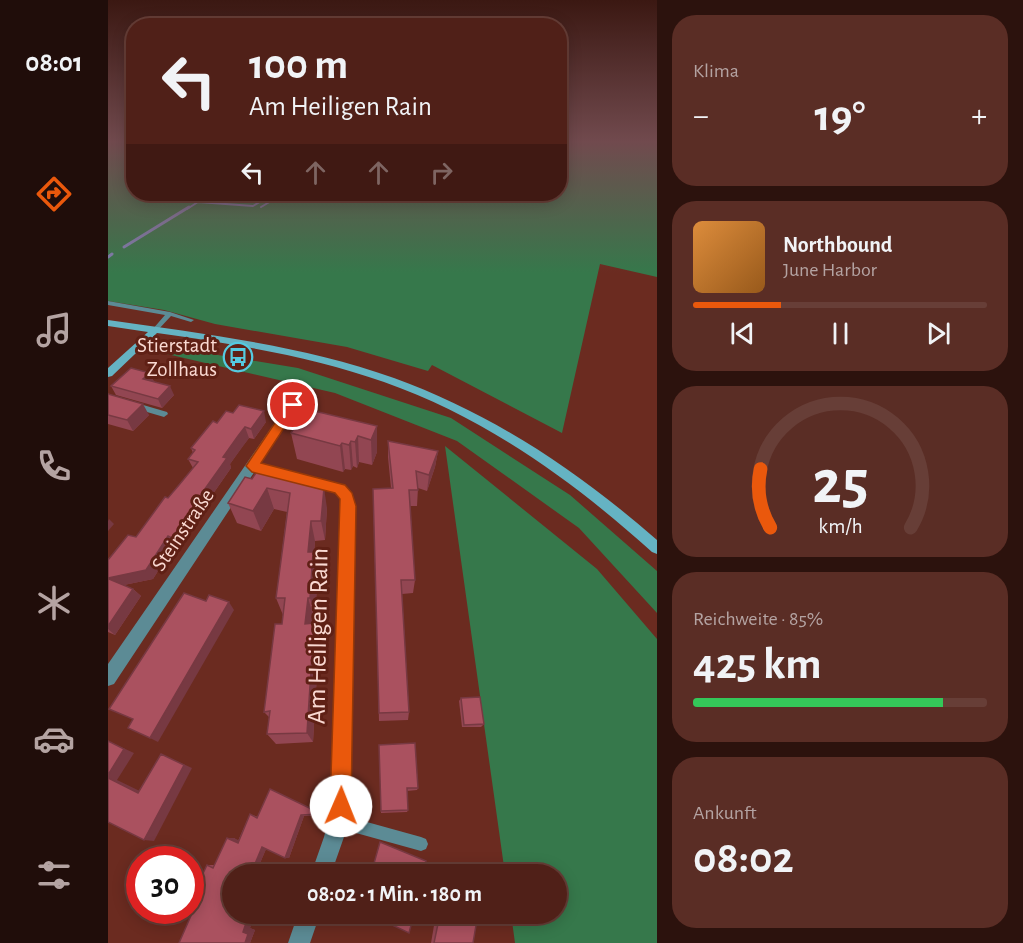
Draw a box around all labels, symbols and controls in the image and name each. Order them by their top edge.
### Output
icon: left [150,42,228,120]
text: 100 m [249,44,348,86]
text: 08:01 [25,49,83,76]
text: Klima [693,61,739,81]
text: Am Heiligen Rain [249,93,432,120]
text: 19° [814,94,866,139]
text: − [693,100,709,133]
text: + [971,100,987,133]
icon: left [236,156,269,189]
icon: ahead [299,156,332,189]
icon: ahead [362,156,395,189]
icon: right [425,156,458,189]
icon: directions [33,173,75,215]
text: Northbound [783,234,892,256]
text: June Harbor [783,260,877,280]
icon: music [33,309,75,351]
icon: previous [726,317,759,350]
icon: pause [824,317,857,350]
icon: next [922,317,955,350]
place label: Stierstadt Zollhaus [137,335,217,380]
bus stop icon: Stierstadt Zollhaus [222,341,254,373]
pin [267,379,318,430]
icon: arrive [276,388,309,421]
icon: phone [33,445,75,487]
text: 25 [812,453,868,515]
street label: Steinstraße [148,485,218,575]
text: km/h [818,517,862,538]
street label: Am Heiligen Rain [303,548,333,724]
icon: climate [33,582,75,624]
text: Reichweite · 85% [693,609,823,629]
text: 425 km [693,642,822,687]
icon: car [33,718,75,760]
position arrow [309,774,373,838]
text: Ankunft [693,803,757,823]
text: 08:02 [693,836,794,881]
speed limit sign: 30 [126,846,204,924]
icon: filters [33,854,75,896]
text: 08:02 · 1 Min. · 180 m [307,883,482,905]

